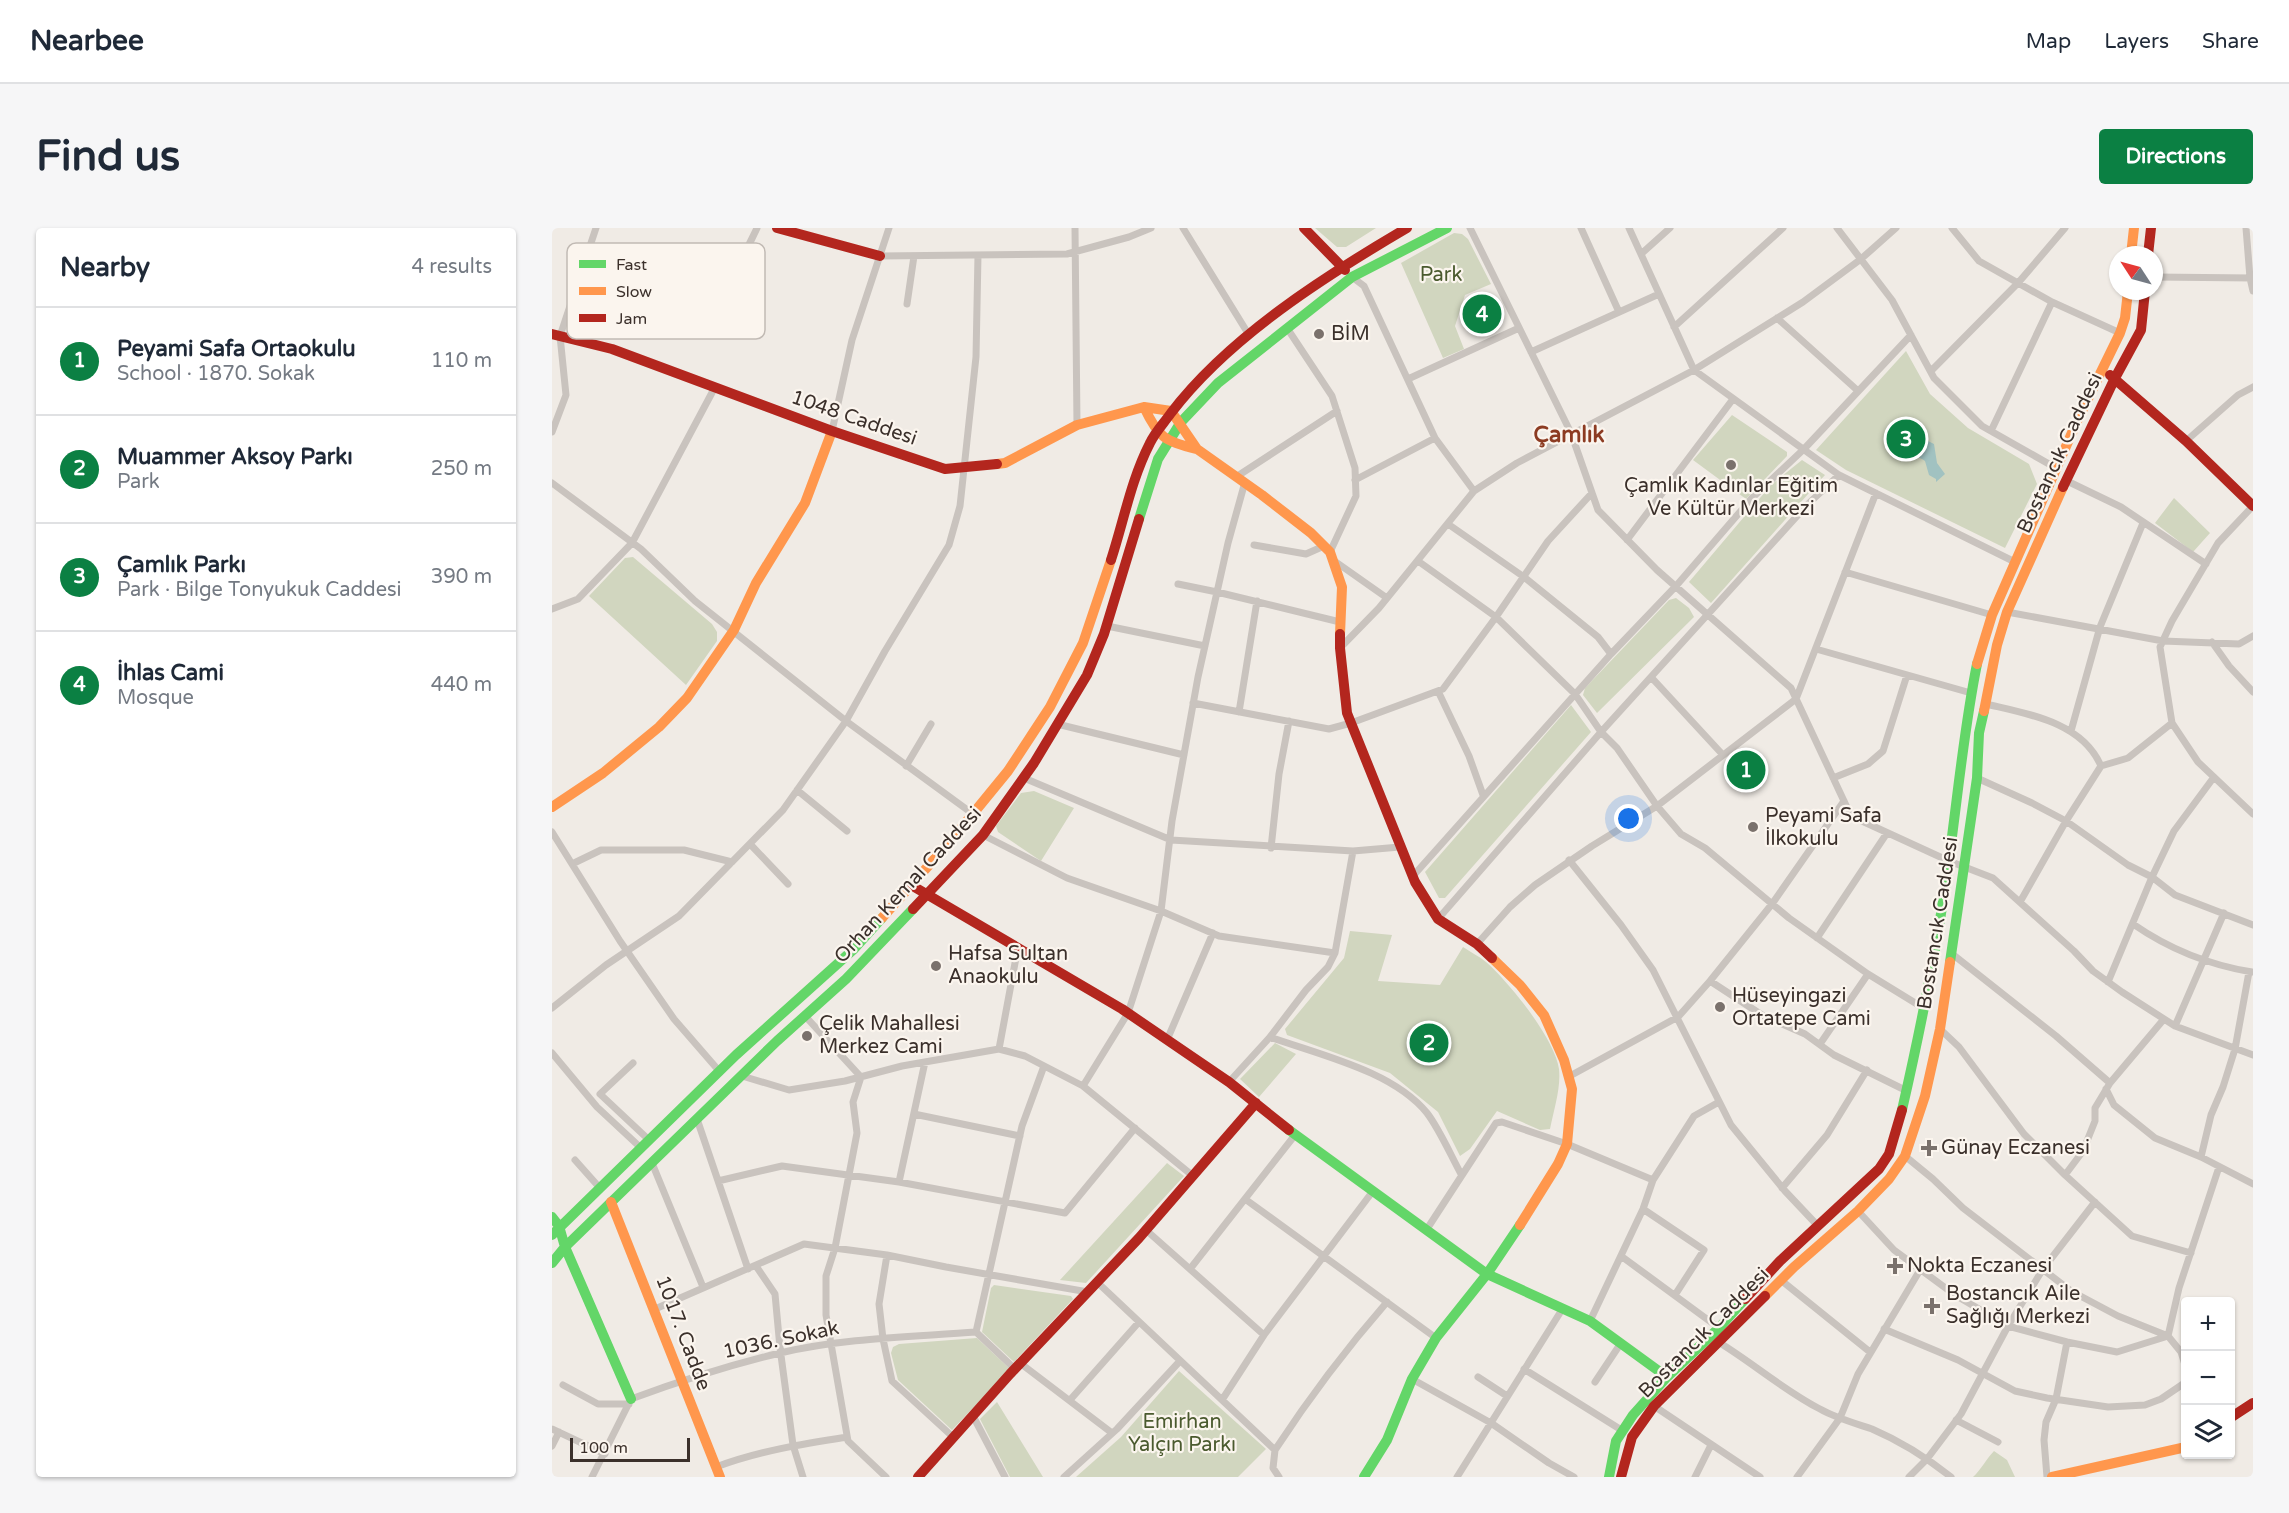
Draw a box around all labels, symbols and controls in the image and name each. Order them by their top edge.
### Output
text: Nearbee [30,24,144,58]
text: Map [2026,29,2071,54]
text: Layers [2104,29,2169,54]
text: Share [2202,29,2259,54]
button: Directions [2099,129,2253,184]
text: Find us [36,131,180,182]
legend [567,243,765,339]
north arrow [2109,246,2163,300]
text: Nearby [60,252,150,283]
text: 4 results [412,255,492,279]
text: Fast [616,255,647,275]
park label: Park [1420,263,1462,287]
text: Slow [616,282,652,302]
pin: 4 [1462,292,1502,337]
text: Jam [616,309,647,329]
place label: BİM [1331,322,1370,346]
marker: BİM [1312,327,1326,341]
text: Peyami Safa Ortaokulu [117,336,356,362]
text: 1 [73,349,86,373]
text: 110 m [431,349,492,373]
text: School · 1870. Sokak [117,362,315,386]
street label: Bostancık Caddesi [2012,369,2108,537]
street label: 1048 Caddesi [788,385,920,451]
pin: 3 [1886,416,1926,462]
district label: Çamlık [1534,422,1604,448]
text: Muammer Aksoy Parkı [117,444,353,470]
text: 2 [73,457,86,481]
text: 250 m [431,457,492,481]
marker: Çamlık Kadınlar Eğitim Ve Kültür Merkezi [1724,458,1738,472]
text: Park [117,470,160,494]
place label: Çamlık Kadınlar Eğitim Ve Kültür Merkezi [1624,474,1838,521]
text: Çamlık Parkı [117,552,246,578]
text: 3 [73,565,86,589]
text: 390 m [431,565,492,589]
text: Park · Bilge Tonyukuk Caddesi [117,578,402,602]
text: İhlas Cami [117,660,224,686]
text: 4 [73,673,86,697]
text: 440 m [431,673,492,697]
text: Mosque [117,686,194,710]
pin: 1 [1726,748,1766,792]
street label: Orhan Kemal Caddesi [829,802,987,968]
your location [1614,804,1643,833]
place label: Peyami Safa İlkokulu [1765,804,1882,851]
marker: Peyami Safa İlkokulu [1746,820,1760,834]
street label: Bostancık Caddesi [1912,835,1964,1011]
place label: Hafsa Sultan Anaokulu [948,942,1068,989]
marker: Hafsa Sultan Anaokulu [929,959,943,973]
place label: Hüseyingazi Ortatepe Cami [1732,984,1871,1031]
marker: Hüseyingazi Ortatepe Cami [1713,1000,1727,1014]
place label: Çelik Mahallesi Merkez Cami [819,1012,960,1059]
pin: 2 [1410,1020,1448,1066]
marker: Çelik Mahallesi Merkez Cami [800,1029,814,1043]
place label: Günay Eczanesi [1941,1136,2090,1160]
marker: Günay Eczanesi [1922,1141,1936,1155]
place label: Nokta Eczanesi [1907,1254,2052,1278]
marker: Nokta Eczanesi [1888,1259,1902,1273]
street label: Bostancık Caddesi [1634,1263,1774,1403]
street label: 1017. Cadde [650,1272,716,1394]
place label: Bostancık Aile Sağlığı Merkezi [1946,1282,2090,1329]
marker: Bostancık Aile Sağlığı Merkezi [1923,1297,1941,1315]
map controls [2181,1297,2235,1459]
button: + [2181,1297,2235,1351]
street label: 1036. Sokak [721,1316,841,1364]
button: − [2181,1351,2235,1405]
button: layers [2181,1405,2235,1459]
park label: Emirhan Yalçın Parkı [1128,1410,1236,1457]
scale bar [570,1435,690,1462]
text: 100 m [579,1438,628,1458]

